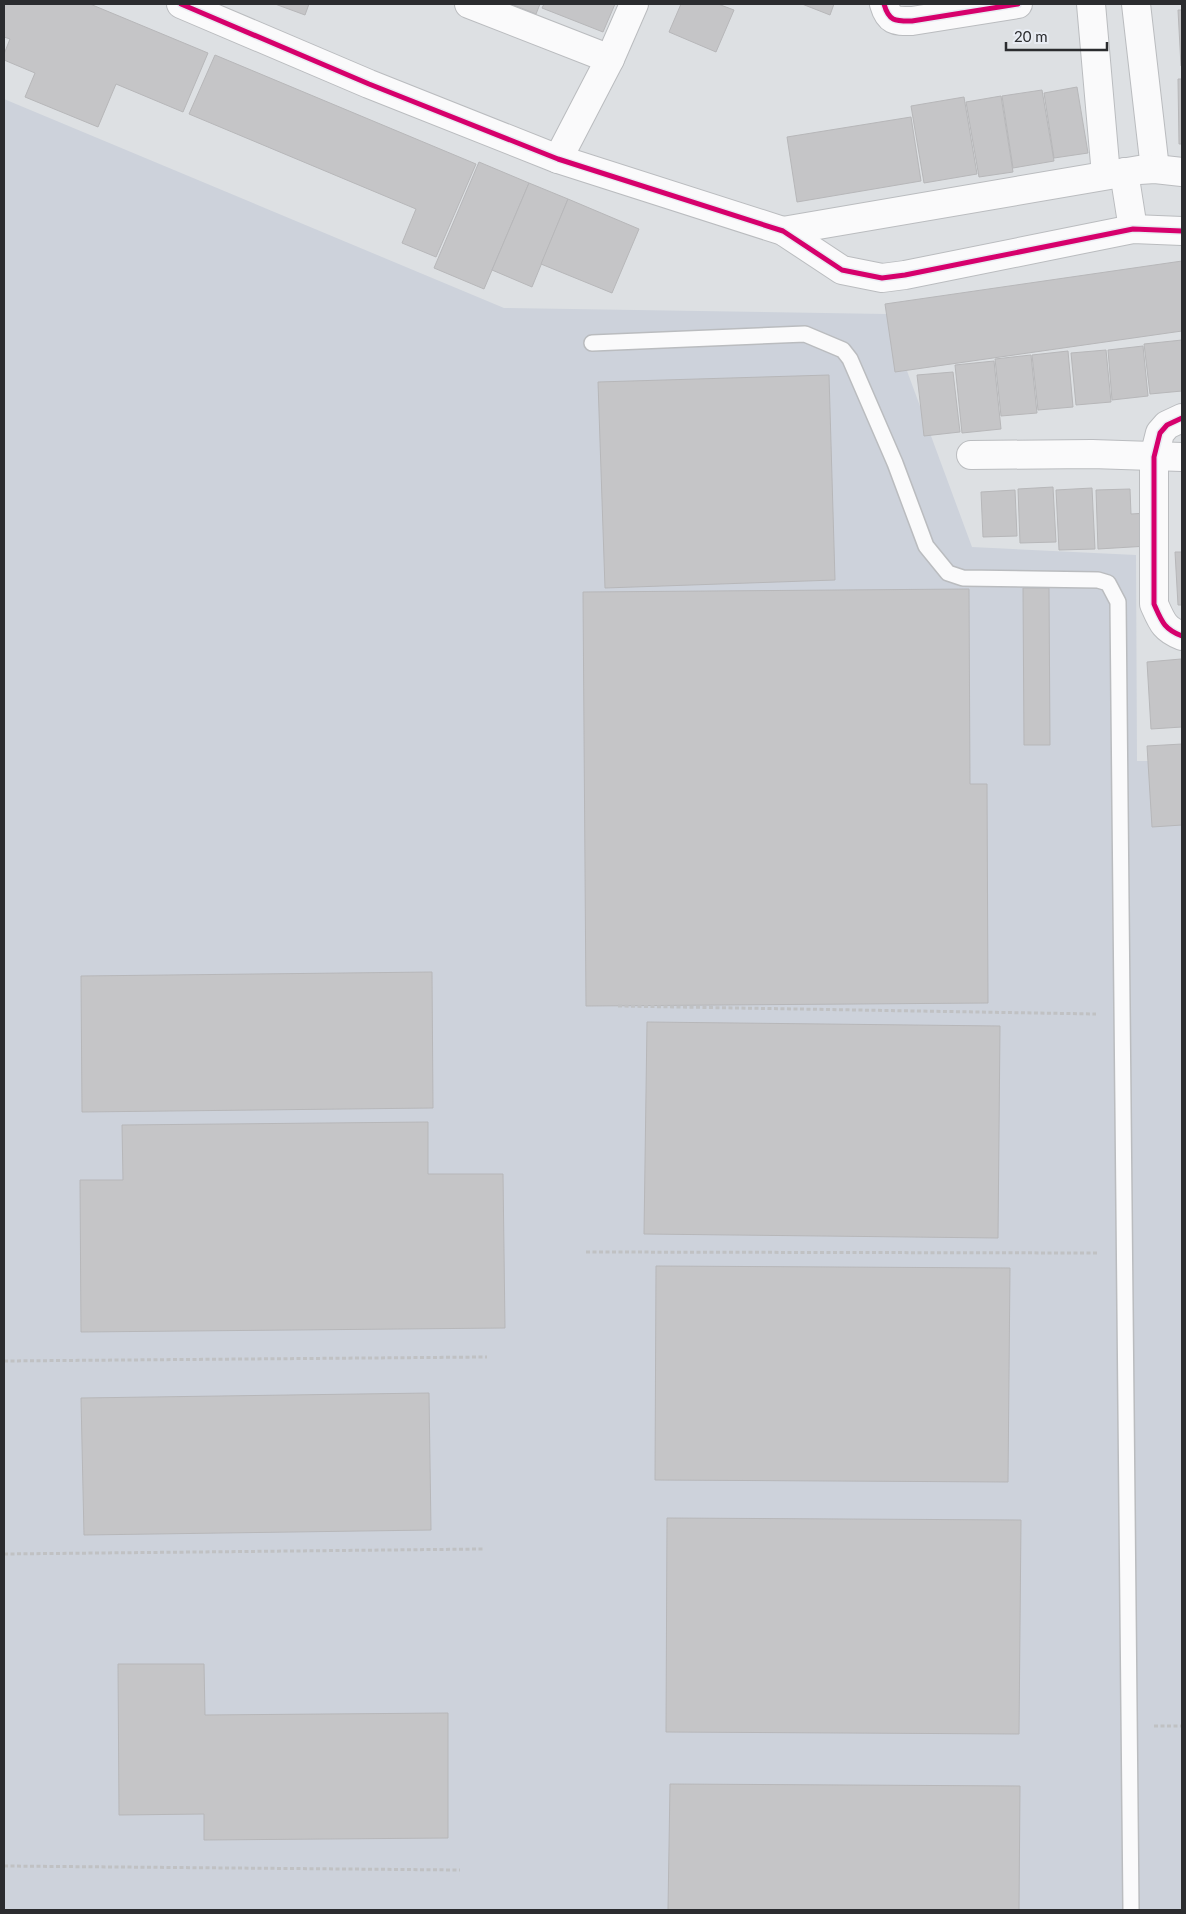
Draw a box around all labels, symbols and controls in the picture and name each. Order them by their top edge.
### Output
scale bar [1006,20,1107,52]
text: 20 m [1014,27,1048,45]

